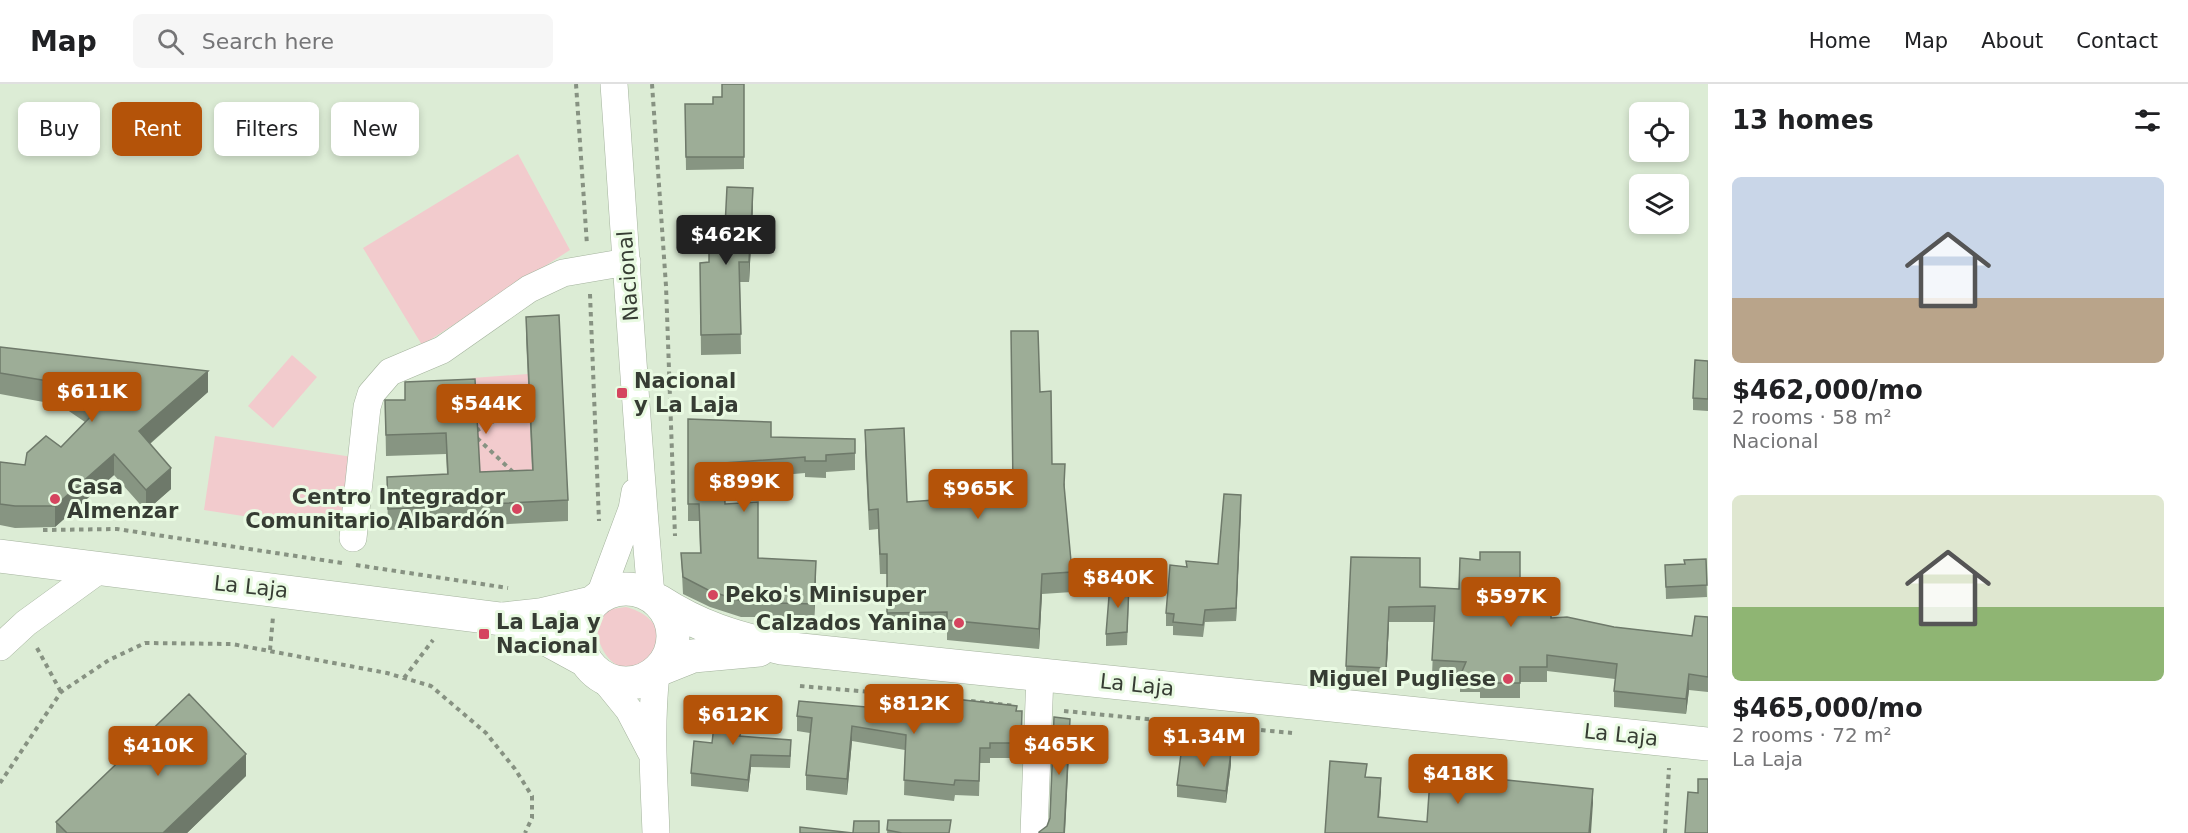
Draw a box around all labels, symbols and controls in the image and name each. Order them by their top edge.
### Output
search box [133,14,553,68]
text: Map [30,25,97,58]
icon: search [154,25,187,58]
text: Search here [202,29,334,54]
text: Home [1809,29,1871,53]
text: Map [1904,29,1948,53]
text: About [1981,29,2043,53]
text: Contact [2076,29,2158,53]
chip: Buy [18,102,100,156]
chip: Rent [112,102,202,156]
chip: Filters [214,102,319,156]
chip: New [331,102,419,156]
map controls [1629,102,1689,234]
button: locate [1629,102,1689,162]
icon: filters [2131,104,2164,137]
text: 13 homes [1732,105,1874,135]
button: layers [1629,174,1689,234]
pin: $462K [684,215,768,266]
icon: home [1894,216,2002,324]
text: $462K [690,222,762,246]
street label: Nacional [613,230,643,322]
place label: Nacional y La Laja [634,369,739,417]
pin: $611K [50,372,134,423]
text: $462,000/mo [1732,375,1923,405]
text: $611K [56,379,128,403]
pin: $544K [444,384,528,435]
marker: Nacional y La Laja [615,386,629,400]
text: $544K [450,391,522,415]
text: 2 rooms · 58 m² [1732,405,1892,429]
text: Nacional [1732,429,1819,453]
pin: $899K [702,462,786,513]
text: $899K [708,469,780,493]
pin: $965K [936,469,1020,520]
place label: Casa Almenzar [67,475,179,523]
text: $965K [942,476,1014,500]
place label: Centro Integrador Comunitario Albardón [245,485,506,533]
marker: Casa Almenzar [48,492,62,506]
marker: Centro Integrador Comunitario Albardón [510,502,524,516]
icon: home [1894,534,2002,642]
pin: $840K [1076,558,1160,609]
text: $840K [1082,565,1154,589]
street label: La Laja [213,571,289,603]
pin: $597K [1469,577,1553,628]
place label: Peko's Minisuper [725,583,927,607]
text: $597K [1475,584,1547,608]
marker: Peko's Minisuper [706,588,720,602]
place label: La Laja y Nacional [496,610,601,658]
place label: Calzados Yanina [756,611,947,635]
marker: Calzados Yanina [952,616,966,630]
marker: La Laja y Nacional [477,627,491,641]
place label: Miguel Pugliese [1308,667,1496,691]
street label: La Laja [1099,669,1175,701]
marker: Miguel Pugliese [1501,672,1515,686]
pin: $812K [872,684,956,735]
text: $812K [878,691,950,715]
text: $465,000/mo [1732,693,1923,723]
pin: $612K [691,695,775,746]
text: $612K [697,702,769,726]
pin: $1.34M [1155,717,1253,768]
street label: La Laja [1583,719,1659,751]
text: 2 rooms · 72 m² [1732,723,1892,747]
text: $1.34M [1162,724,1246,748]
pin: $465K [1017,725,1101,776]
pin: $410K [116,726,200,777]
text: $465K [1023,732,1095,756]
text: $410K [122,733,194,757]
text: La Laja [1732,747,1803,771]
pin: $418K [1416,754,1500,805]
text: $418K [1422,761,1494,785]

